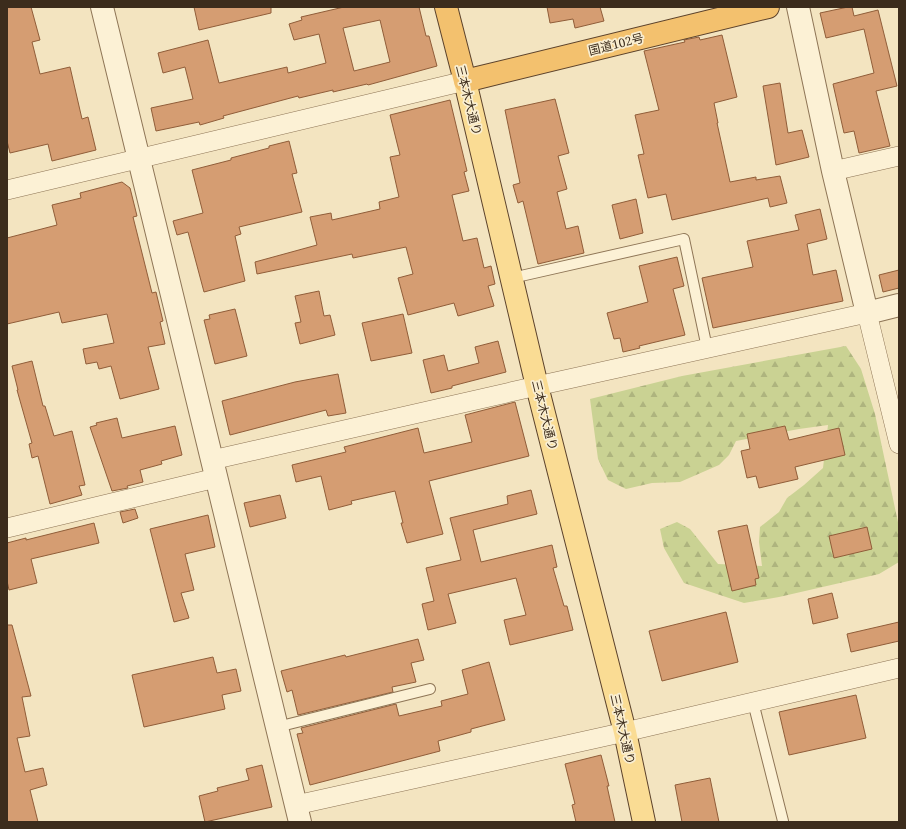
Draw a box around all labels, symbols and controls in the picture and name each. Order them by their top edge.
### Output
street label: 国道102号 [587,29,645,59]
street label: 三本木大通り [452,63,486,137]
street label: 三本木大通り [528,378,562,452]
street label: 三本木大通り [607,692,639,766]

